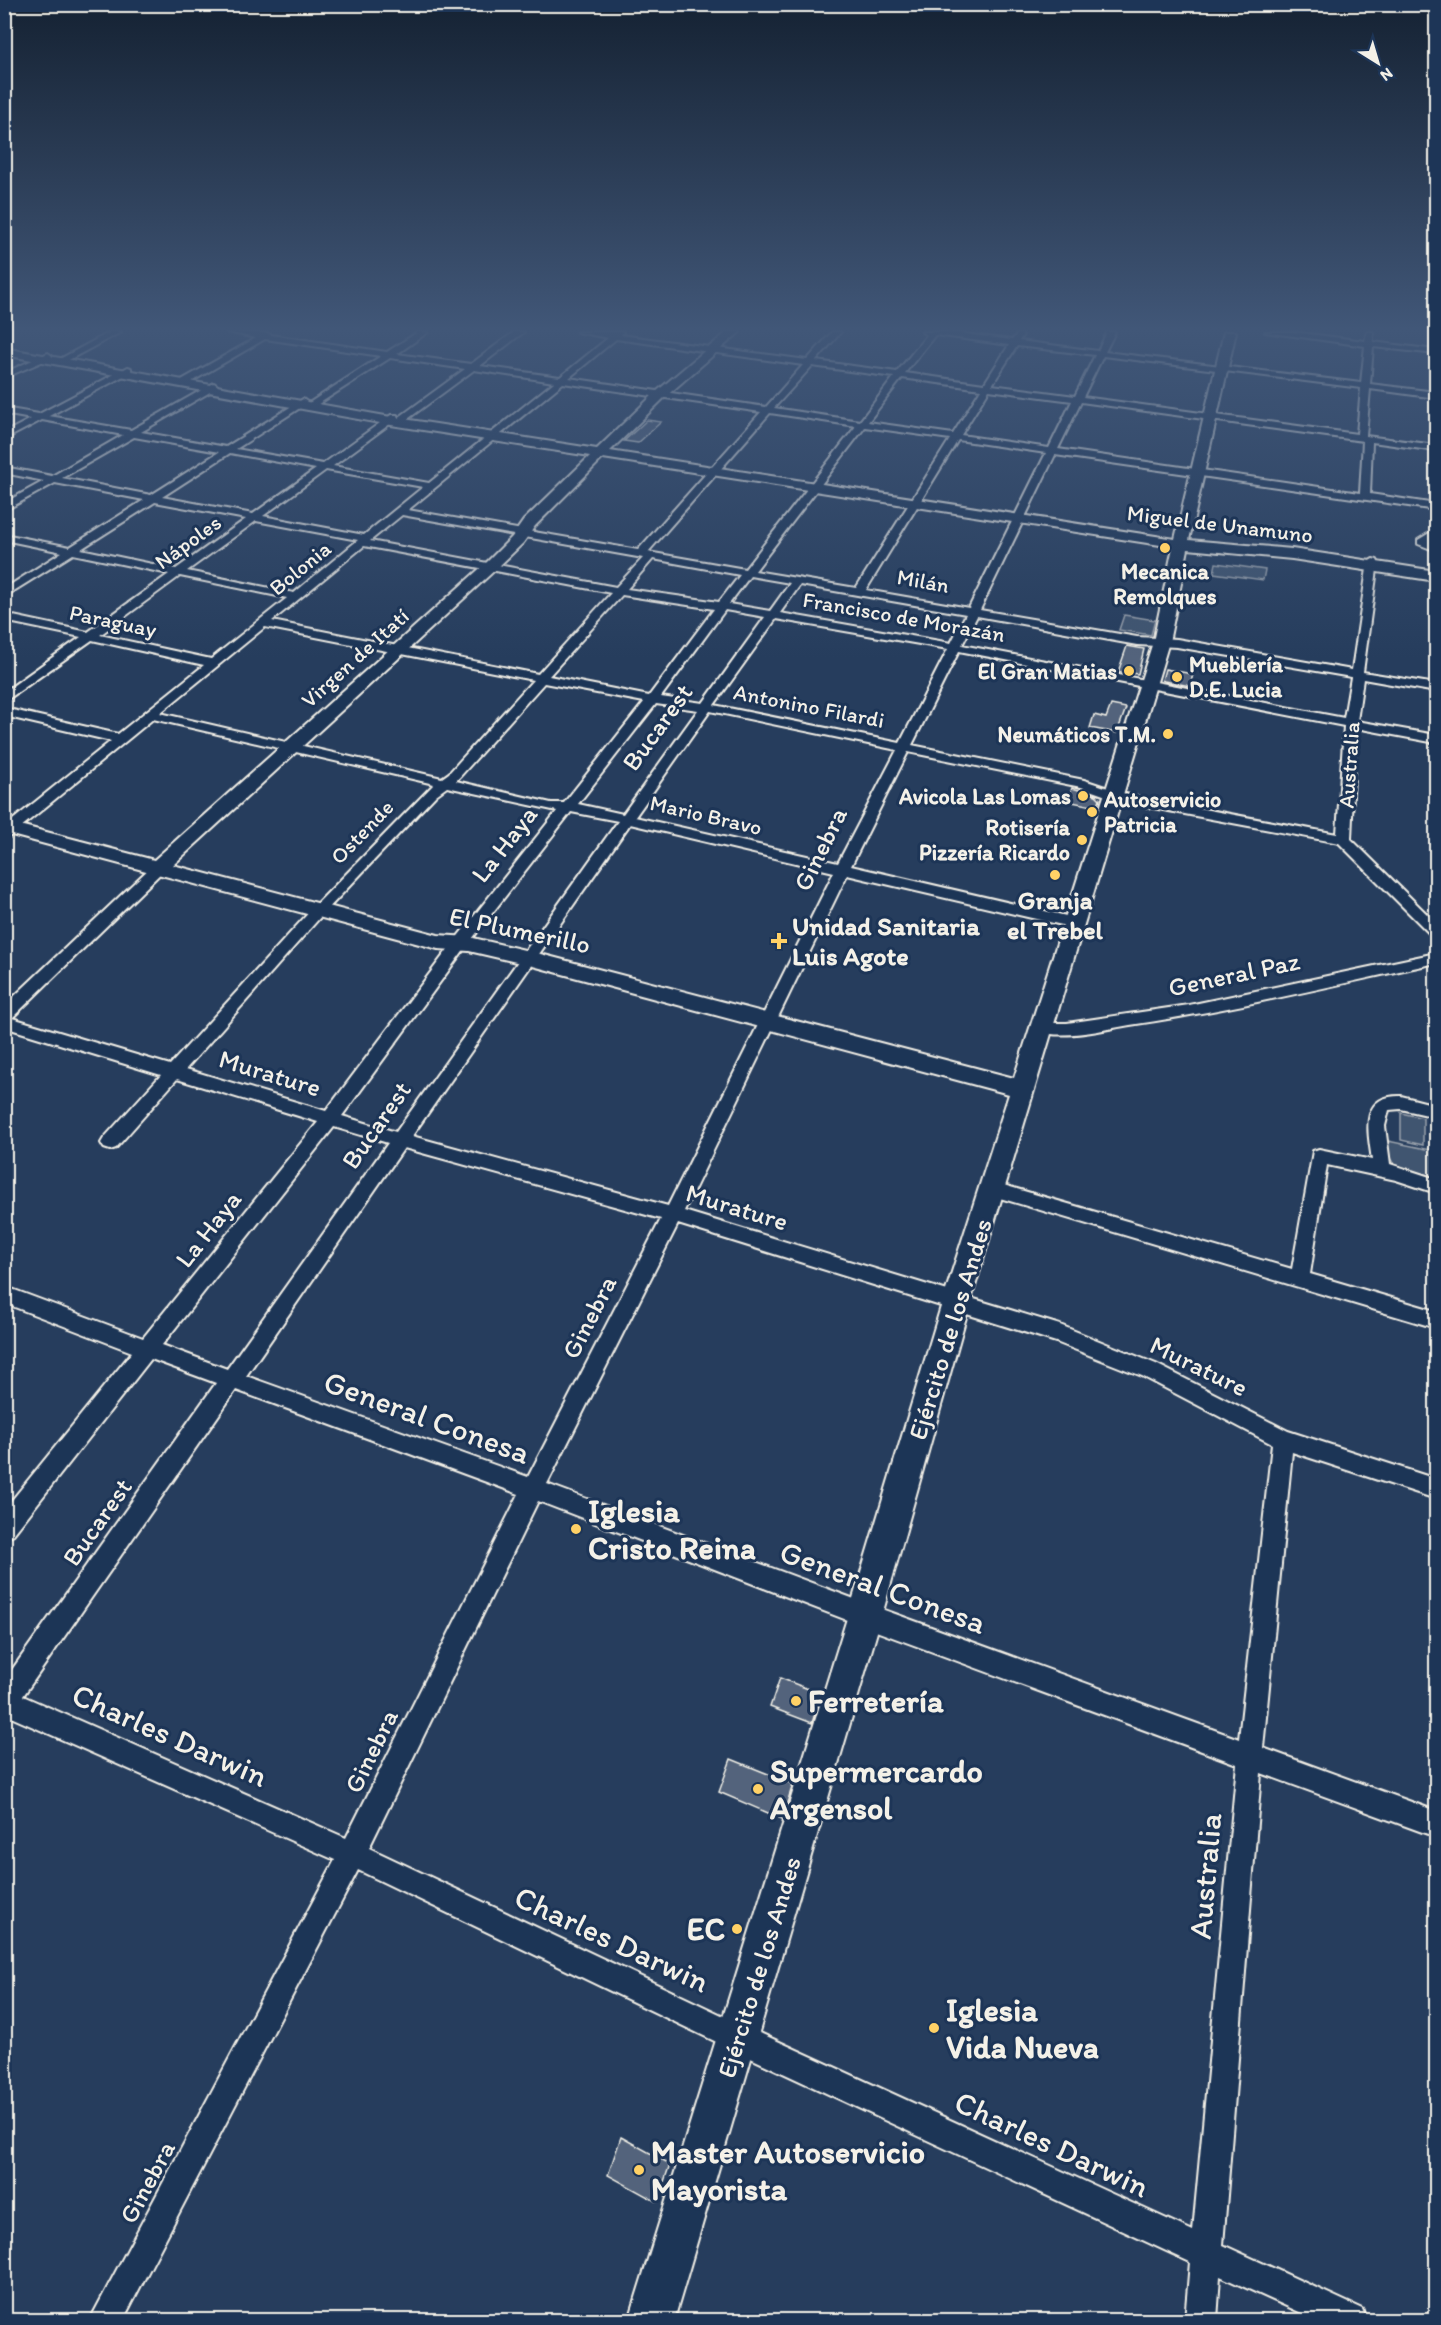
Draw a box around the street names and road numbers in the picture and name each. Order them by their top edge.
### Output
street label: Miguel de Unamuno [1126,499,1314,549]
street label: Nápoles [149,509,227,575]
street label: Bolonia [264,535,337,601]
street label: Milán [895,563,951,599]
street label: Francisco de Morazán [801,586,1008,648]
street label: Paraguay [67,599,160,643]
street label: Virgen de Itatí [295,602,415,713]
street label: Bucarest [615,677,699,777]
street label: Antonino Filardi [731,678,887,734]
street label: Australia [1333,720,1366,809]
street label: Mario Bravo [647,789,765,841]
street label: Ostende [325,794,399,870]
street label: La Haya [464,799,544,889]
street label: Ginebra [786,802,854,896]
street label: El Plumerillo [447,899,593,961]
street label: General Paz [1165,944,1303,1004]
street label: Murature [215,1042,325,1104]
street label: Bucarest [334,1075,418,1175]
street label: Murature [682,1176,792,1238]
street label: La Haya [168,1184,248,1274]
street label: Ejército de los Andes [901,1215,999,1443]
street label: Ginebra [555,1270,624,1364]
street label: Murature [1145,1329,1253,1403]
street label: General Conesa [319,1362,536,1472]
street label: Bucarest [55,1472,139,1572]
street label: General Conesa [775,1532,992,1642]
street label: Charles Darwin [66,1675,274,1795]
street label: Ginebra [337,1704,405,1798]
street label: Australia [1181,1811,1229,1941]
street label: Ejército de los Andes [710,1853,808,2081]
street label: Charles Darwin [509,1877,715,2001]
street label: Charles Darwin [949,2082,1155,2206]
street label: Ginebra [112,2135,182,2229]

